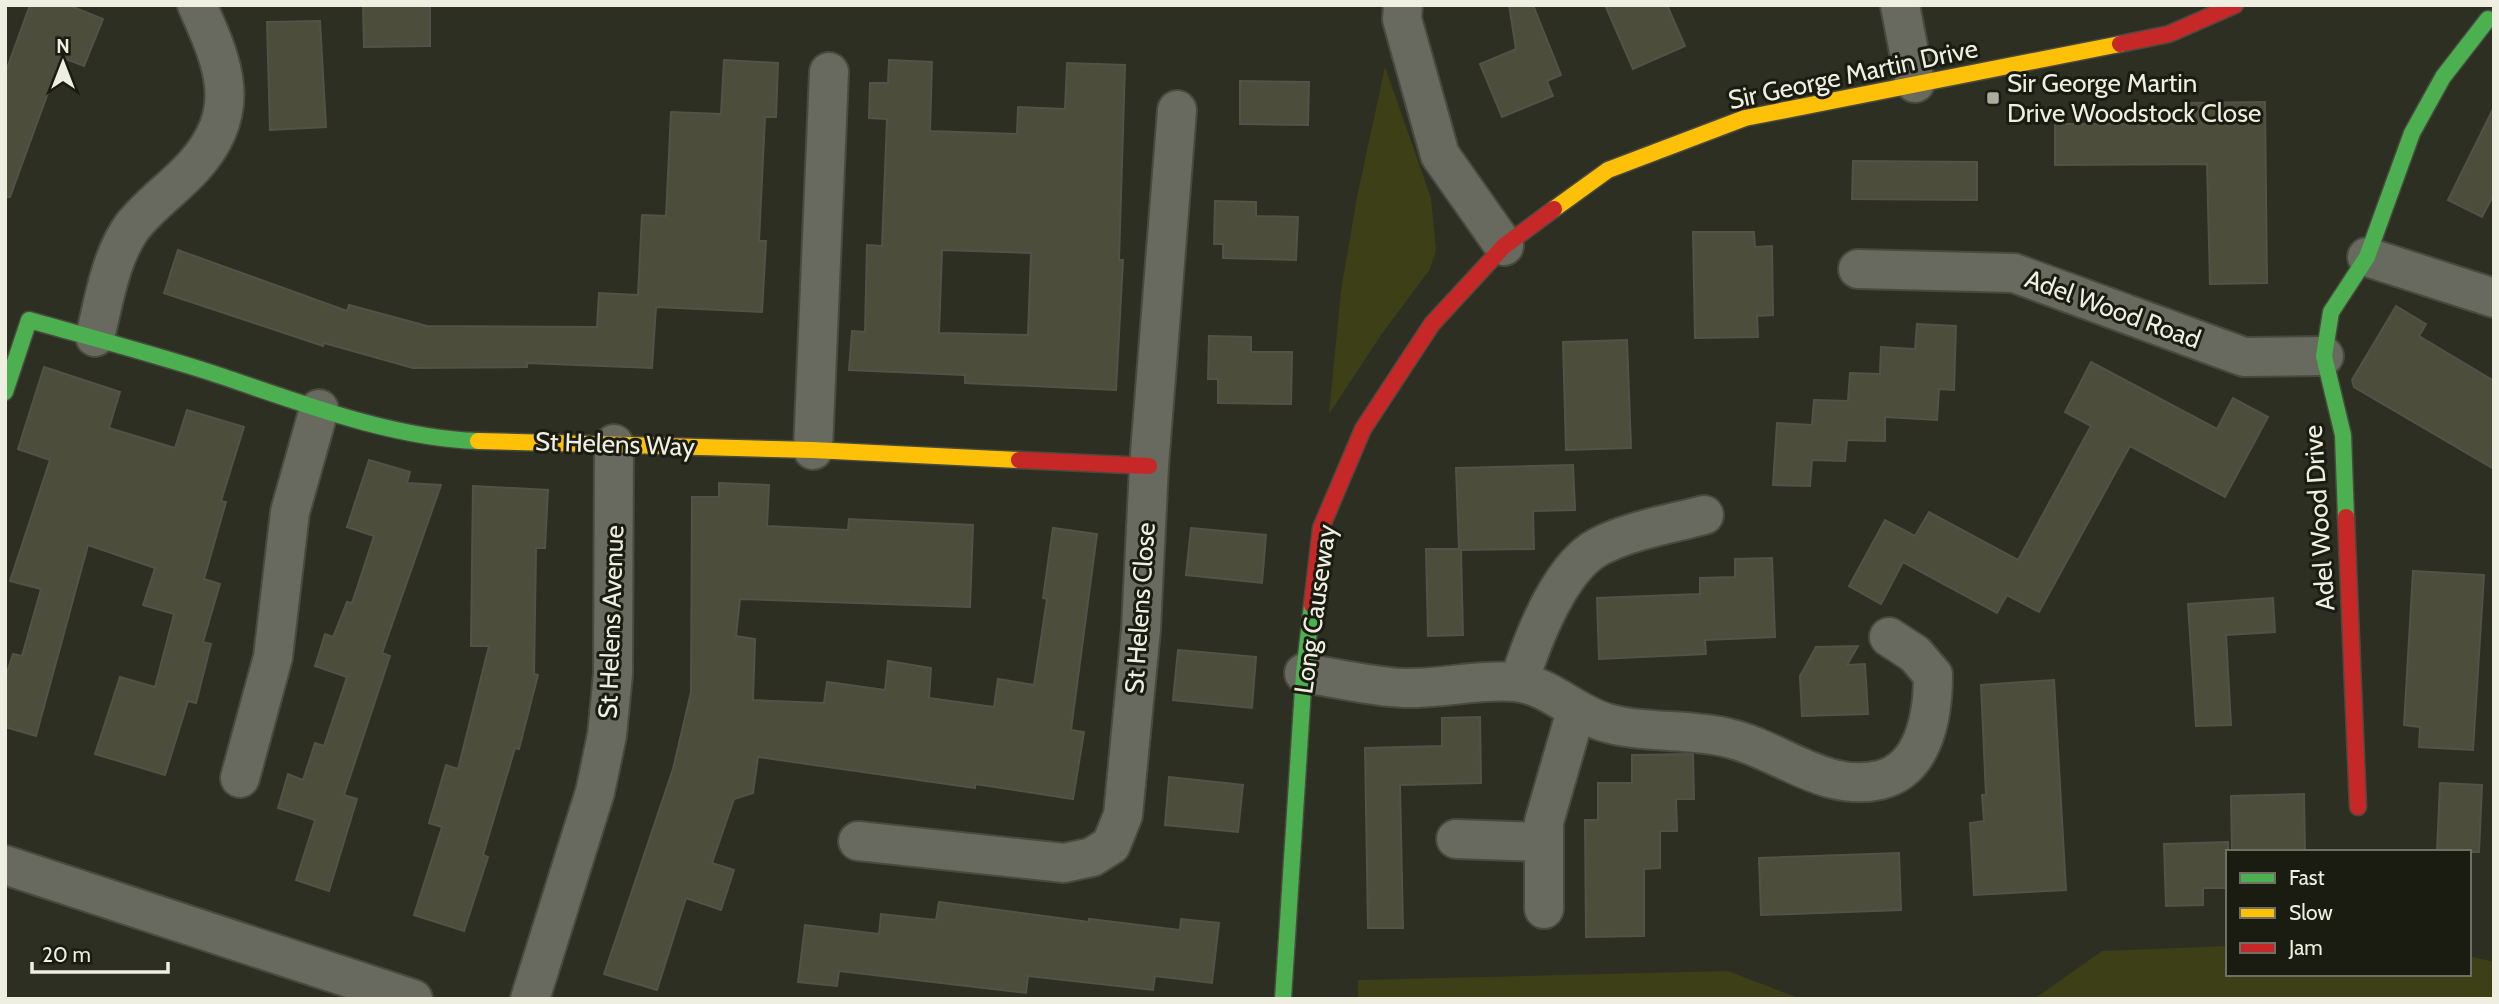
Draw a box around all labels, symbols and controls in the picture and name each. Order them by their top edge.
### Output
north arrow [28,28,98,98]
street label: Sir George Martin Drive [1725,32,1981,116]
text: N [56,35,70,58]
place label: Sir George Martin Drive Woodstock Close [2007,67,2261,129]
marker: Sir George Martin Drive Woodstock Close [1985,90,2001,106]
street label: Adel Wood Road [2021,262,2205,356]
street label: Adel Wood Drive [2297,424,2341,612]
street label: St Helens Way [535,425,695,463]
street label: St Helens Close [1118,521,1162,695]
street label: Long Causeway [1287,522,1343,696]
street label: St Helens Avenue [592,525,630,719]
legend [2226,850,2471,976]
text: Fast [2289,865,2325,890]
text: Slow [2289,900,2333,925]
scale bar [32,930,168,974]
text: Jam [2288,935,2323,960]
text: 20 m [42,942,91,967]

